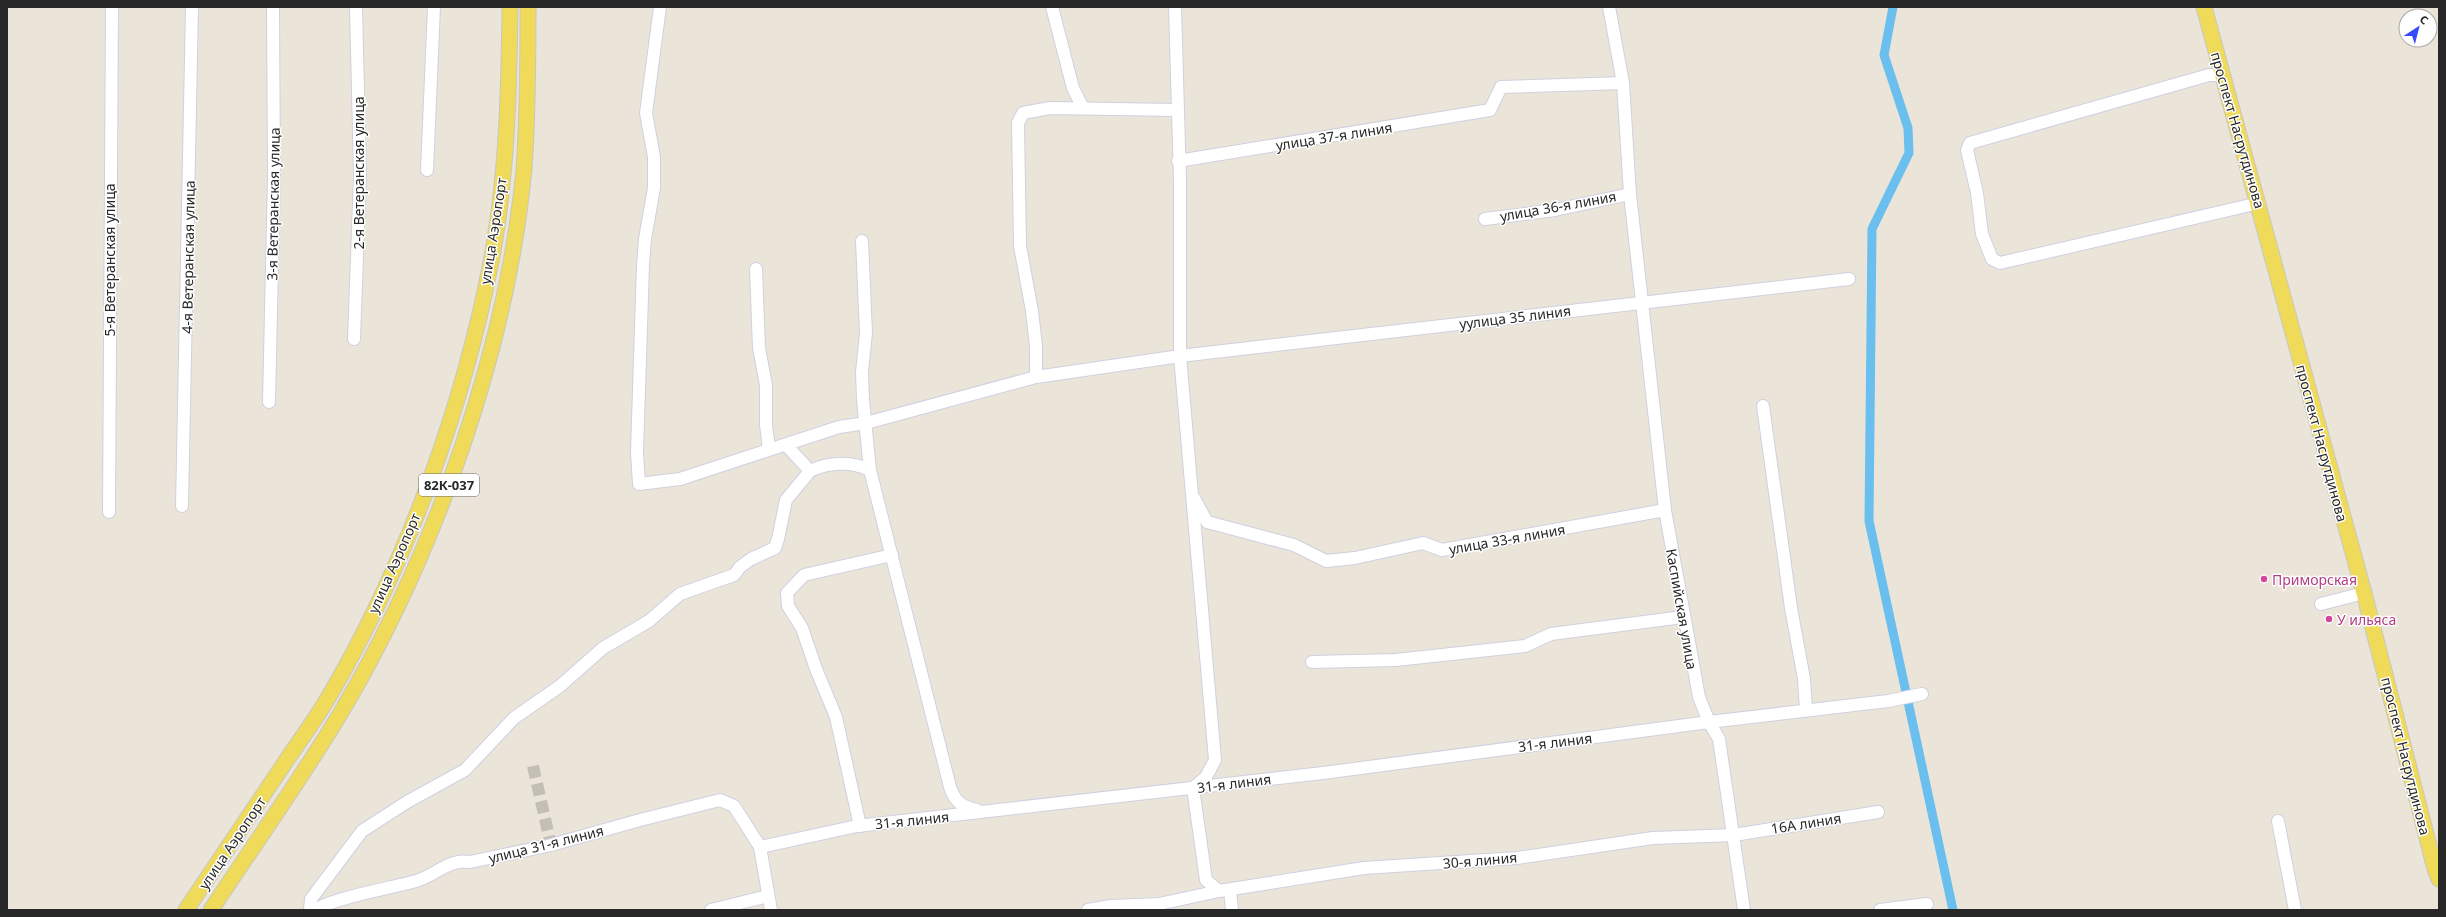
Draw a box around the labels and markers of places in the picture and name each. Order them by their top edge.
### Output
place label: Приморская [2272,570,2357,589]
marker: Приморская [2259,574,2269,584]
place label: У ильяса [2337,610,2396,629]
marker: У ильяса [2324,614,2334,624]

